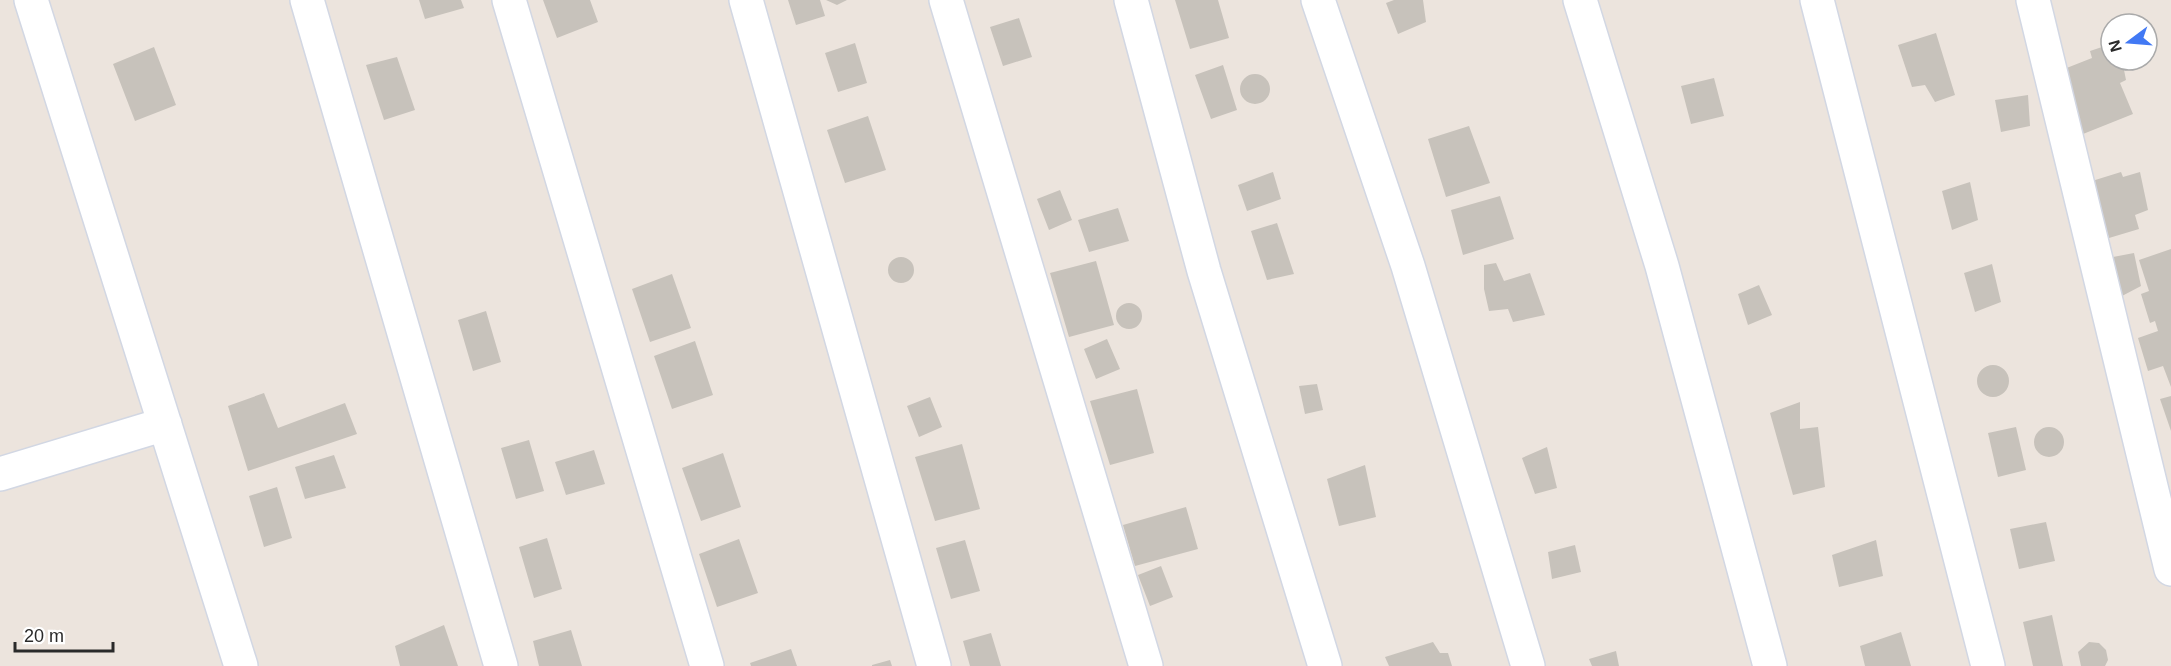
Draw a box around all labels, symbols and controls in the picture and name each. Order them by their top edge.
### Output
north arrow [2099,12,2159,72]
text: N [2105,38,2125,54]
scale bar [15,615,112,653]
text: 20 m [24,626,64,646]

